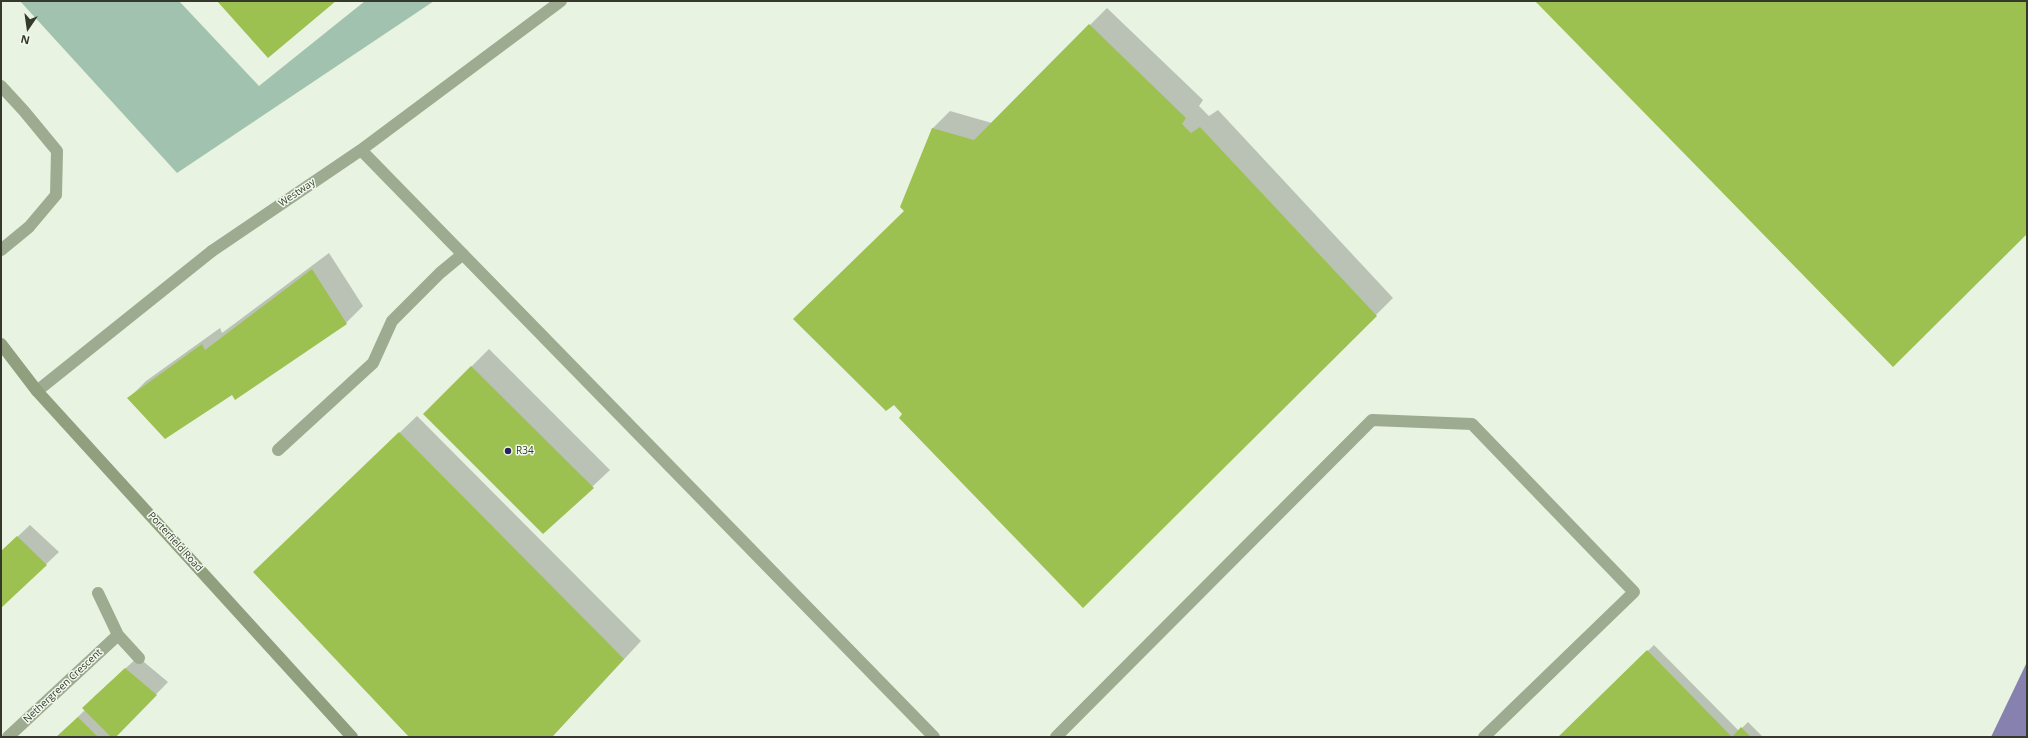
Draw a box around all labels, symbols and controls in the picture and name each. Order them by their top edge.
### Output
north arrow [8,8,48,48]
text: N [19,32,31,48]
street label: Westway [276,176,318,210]
place label: R34 [516,445,534,457]
marker: R34 [503,446,513,456]
street label: Porterfield Road [145,510,205,574]
street label: Nethergreen Crescent [21,647,105,725]

